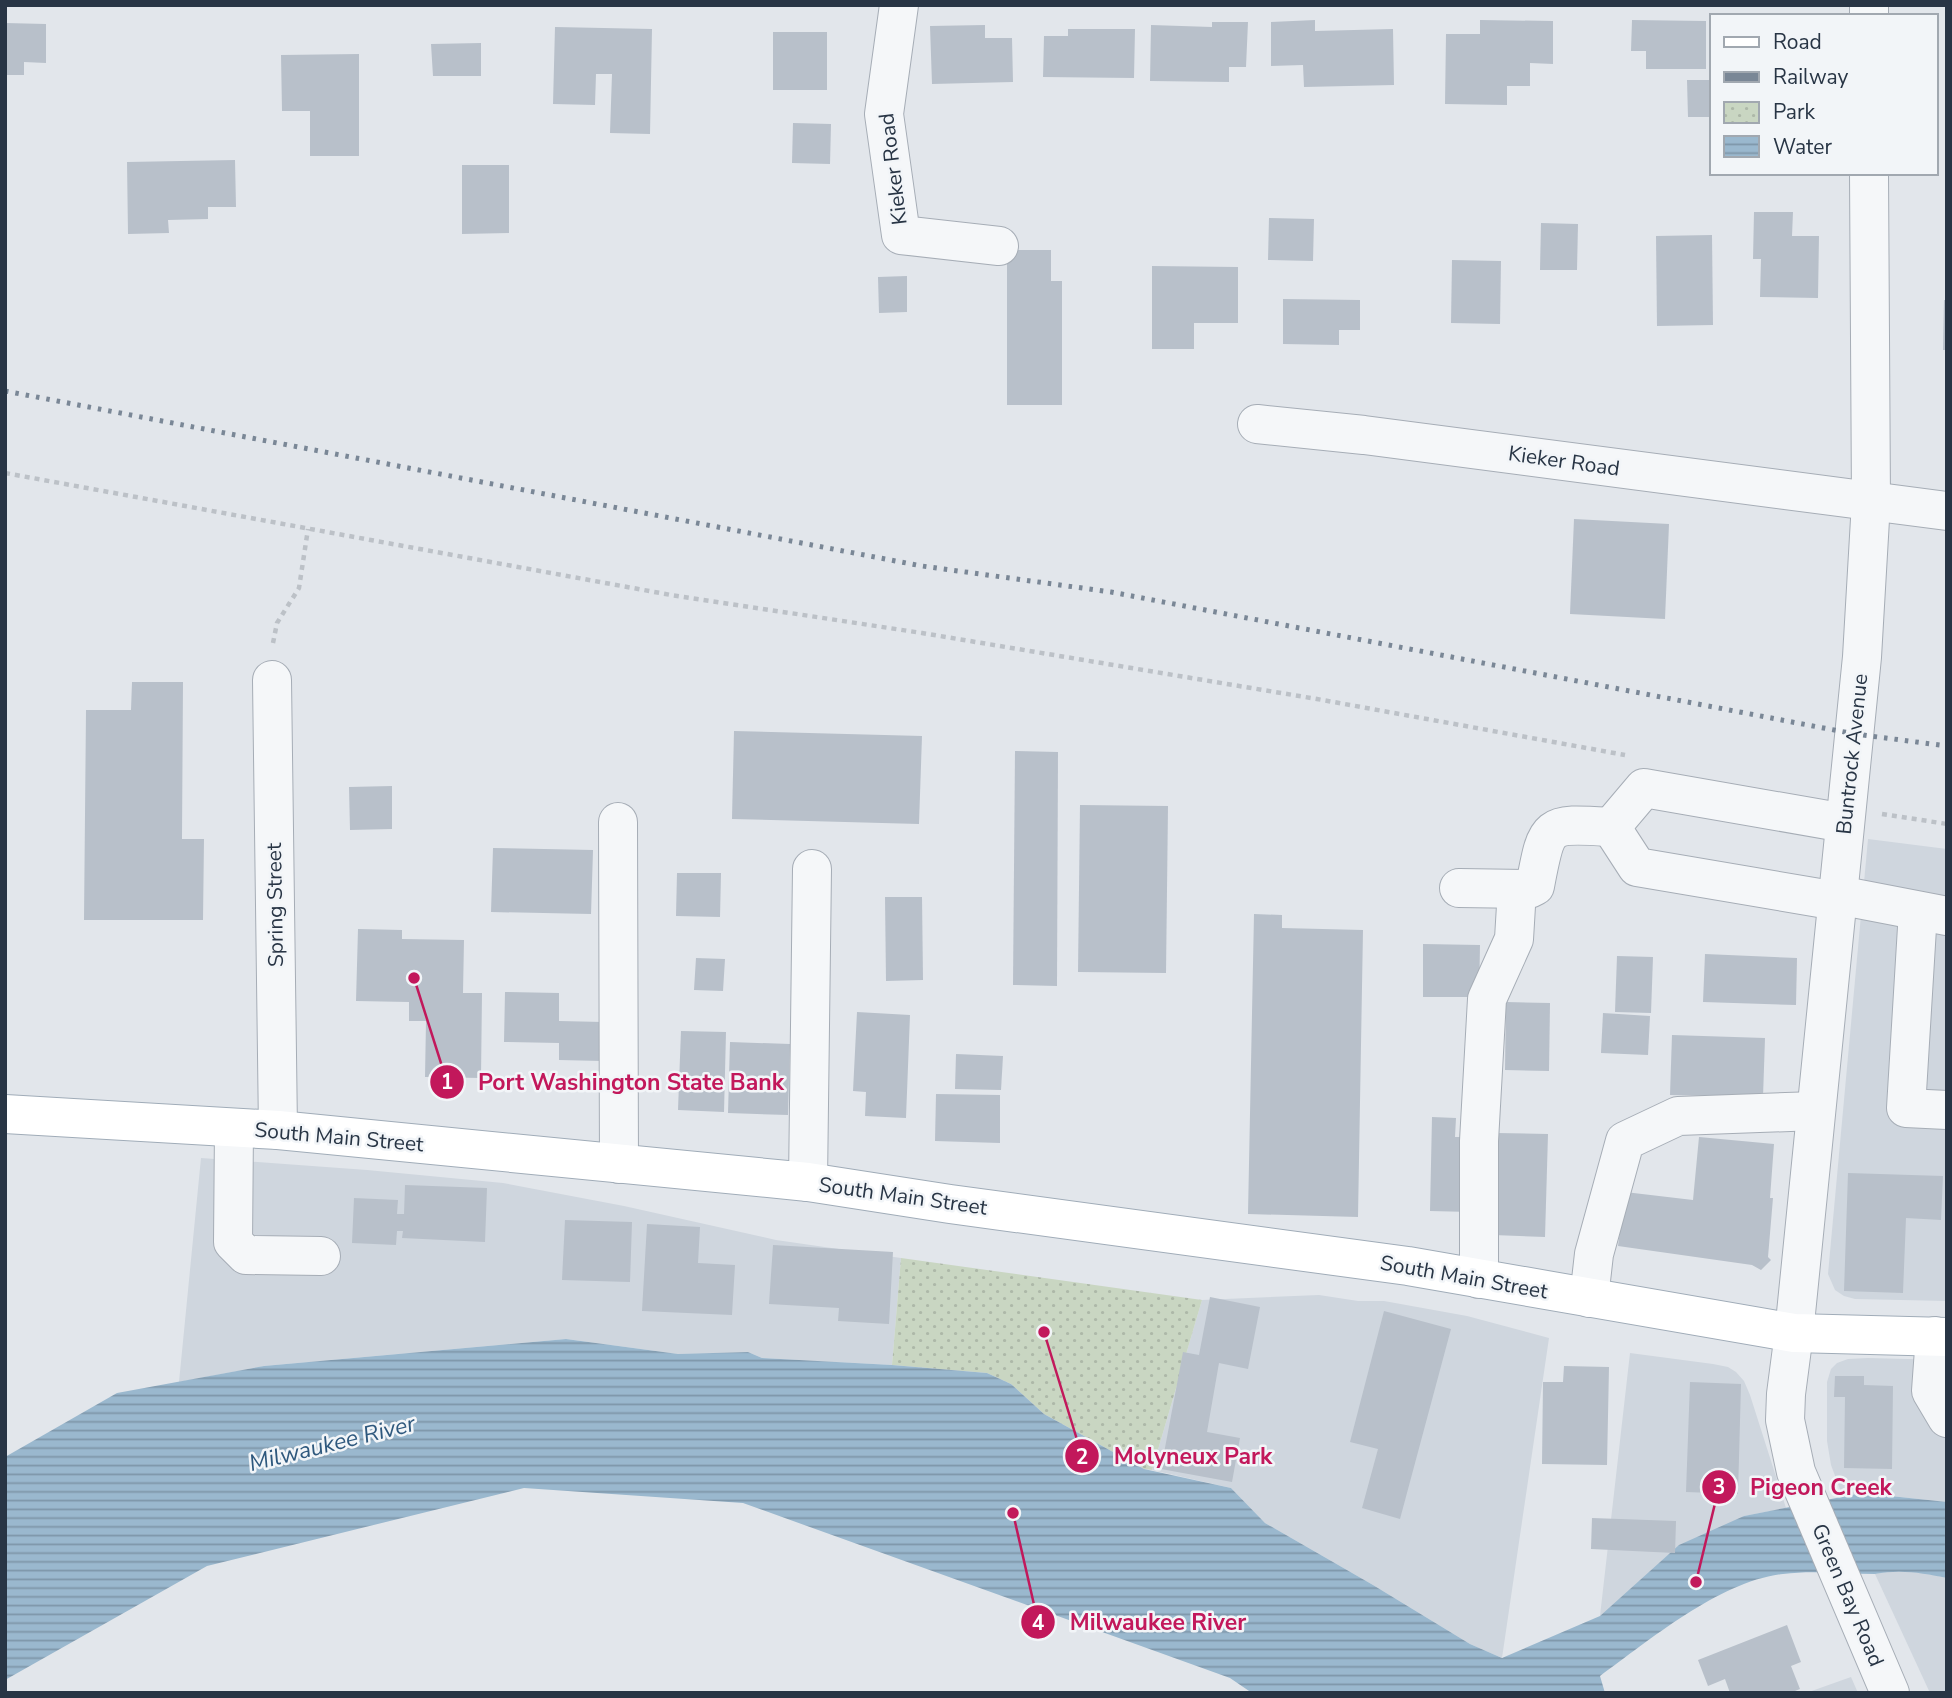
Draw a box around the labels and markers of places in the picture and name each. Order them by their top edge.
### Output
callout: Port Washington State Bank [429,1060,798,1104]
callout: Molyneux Park [1064,1434,1286,1478]
callout: Pigeon Creek [1701,1465,1906,1509]
callout: Milwaukee River [1021,1600,1260,1644]

